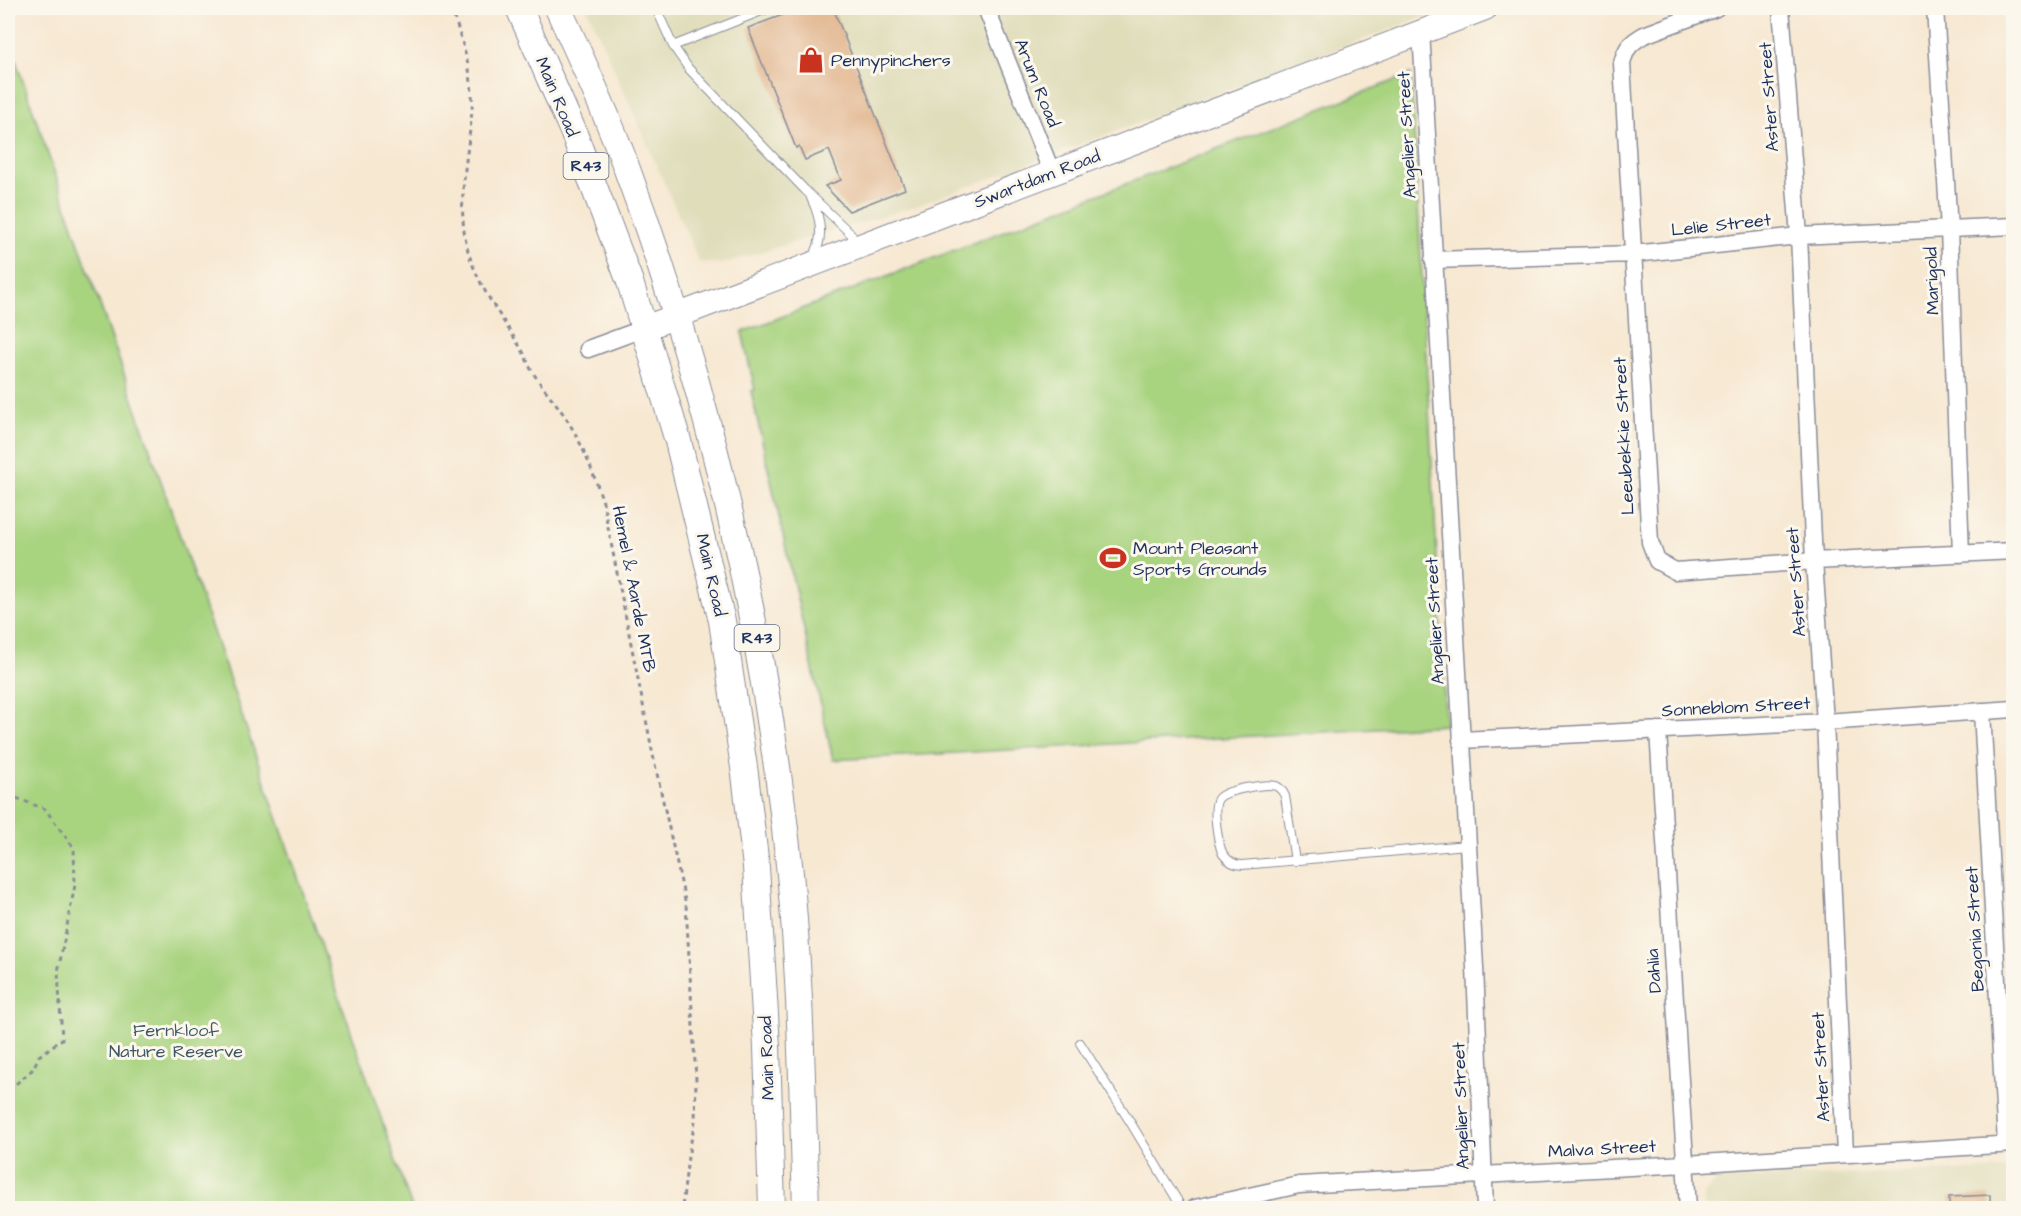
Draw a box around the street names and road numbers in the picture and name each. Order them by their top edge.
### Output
street label: Arum Road [1008,35,1066,131]
street label: Aster Street [1753,40,1785,153]
street label: Main Road [529,53,585,141]
street label: Angelier Street [1391,70,1424,199]
street label: Swartdam Road [970,143,1104,215]
road number: R43 [564,153,608,179]
street label: Lelie Street [1670,207,1773,243]
street label: Marigold [1918,246,1947,316]
street label: Leeubekkie Street [1607,356,1641,516]
street label: Hemel & Aarde MTB [606,503,662,675]
street label: Aster Street [1780,525,1812,638]
street label: Main Road [689,531,733,619]
street label: Angelier Street [1419,556,1452,685]
road number: R43 [734,625,780,651]
street label: Sonneblom Street [1661,691,1812,723]
street label: Begonia Street [1959,865,1992,992]
street label: Dahlia [1640,948,1668,994]
street label: Aster Street [1806,1011,1836,1123]
street label: Main Road [753,1015,781,1101]
street label: Angelier Street [1446,1041,1477,1170]
street label: Malva Street [1547,1134,1657,1164]

